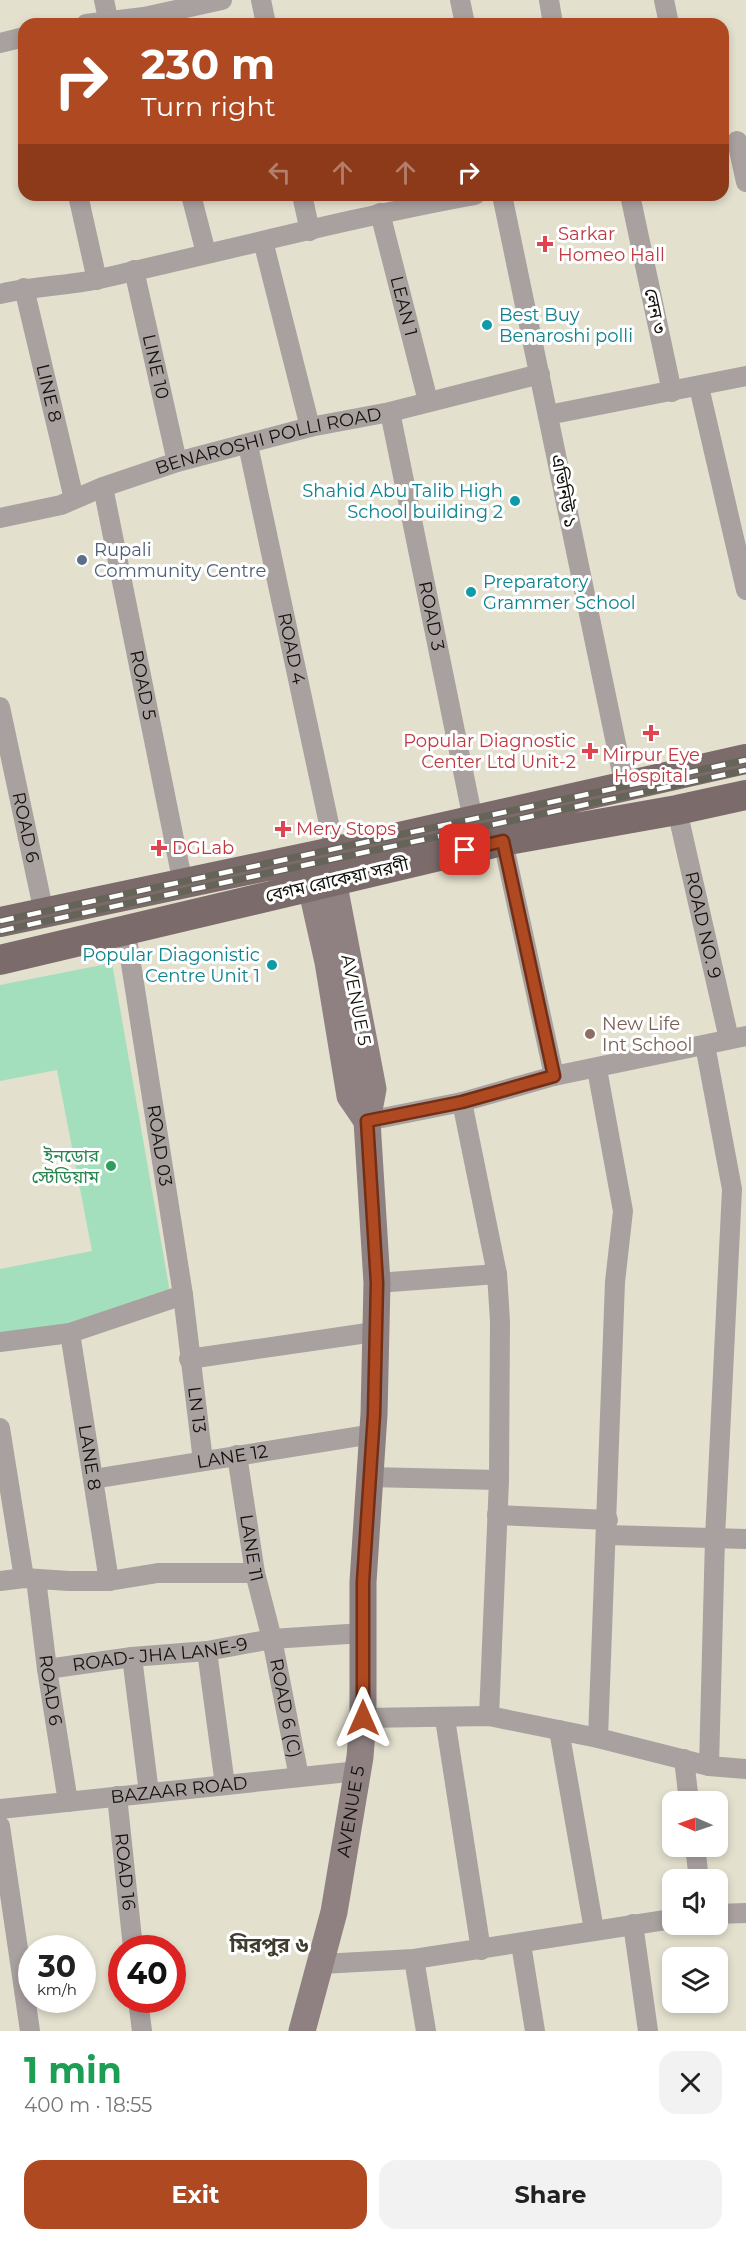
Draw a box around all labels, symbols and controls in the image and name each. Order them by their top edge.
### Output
text: 230 m [141,38,275,90]
icon: right [42,42,120,120]
text: Turn right [141,90,276,123]
icon: left [263,156,296,189]
icon: ahead [326,156,359,189]
icon: ahead [389,156,422,189]
icon: right [452,156,485,189]
place label: Sarkar Homeo Hall [558,223,665,266]
marker: Sarkar Homeo Hall [536,235,554,253]
street label: LEAN 1 [385,274,422,338]
street label: লেন ৩ [639,286,671,336]
place label: Best Buy Benaroshi polli [499,304,633,347]
marker: Best Buy Benaroshi polli [480,318,494,332]
street label: LINE 10 [138,332,174,401]
street label: LINE 8 [31,362,66,424]
street label: BENAROSHI POLLI ROAD [152,403,383,480]
street label: এভিনিউ ১ [546,452,582,530]
place label: Shahid Abu Talib High School building 2 [302,480,503,523]
marker: Shahid Abu Talib High School building 2 [508,494,522,508]
place label: Rupali Community Centre [94,539,267,582]
marker: Rupali Community Centre [75,553,89,567]
place label: Preparatory Grammer School [483,571,636,614]
street label: ROAD 3 [414,579,449,653]
marker: Preparatory Grammer School [464,585,478,599]
street label: ROAD 4 [273,611,310,686]
street label: ROAD 5 [125,648,161,722]
marker: Mirpur Eye Hospital [642,724,660,742]
place label: Popular Diagnostic Center Ltd Unit-2 [403,730,576,773]
marker: Popular Diagnostic Center Ltd Unit-2 [581,742,599,760]
place label: Mirpur Eye Hospital [602,744,700,787]
street label: ROAD 6 [7,790,44,865]
place label: Mery Stops [296,818,396,840]
marker: Mery Stops [274,820,292,838]
pin [439,824,490,875]
icon: arrive [448,833,481,866]
place label: DGLab [172,837,234,859]
marker: DGLab [150,839,168,857]
street label: বেগম রোকেয়া সরণী [263,853,411,907]
street label: ROAD NO. 9 [680,869,726,981]
place label: Popular Diagonistic Centre Unit 1 [82,944,260,987]
street label: AVENUE 5 [336,953,376,1047]
marker: Popular Diagonistic Centre Unit 1 [265,958,279,972]
place label: New Life Int School [602,1013,692,1056]
marker: New Life Int School [583,1027,597,1041]
street label: ROAD 03 [142,1103,177,1188]
place label: ইনডোর স্টেডিয়াম [32,1145,100,1188]
marker: ইনডোর স্টেডিয়াম [104,1159,118,1173]
street label: LN 13 [183,1385,211,1434]
street label: LANE 8 [74,1423,106,1492]
street label: LANE 12 [195,1440,269,1473]
street label: LANE 11 [235,1513,268,1584]
street label: ROAD- JHA LANE-9 [71,1633,250,1676]
street label: ROAD 6 [34,1653,67,1727]
street label: ROAD 6 (C) [265,1657,306,1760]
position arrow [331,1686,395,1750]
street label: AVENUE 5 [332,1764,369,1859]
street label: BAZAAR ROAD [109,1772,249,1808]
north arrow [662,1791,728,1857]
map controls [662,1791,728,2013]
street label: ROAD 16 [110,1832,140,1912]
button: sound [662,1869,728,1935]
district label: মিরপুর ৬ [229,1932,308,1957]
speed limit sign: 40 [108,1935,186,2013]
button: layers [662,1947,728,2013]
text: 30 [38,1948,76,1985]
text: km/h [37,1980,77,1999]
text: 1 min [24,2048,122,2092]
button: close [659,2051,722,2114]
text: 400 m · 18:55 [24,2093,152,2117]
button: Exit [24,2160,367,2229]
button: Share [379,2160,722,2229]

